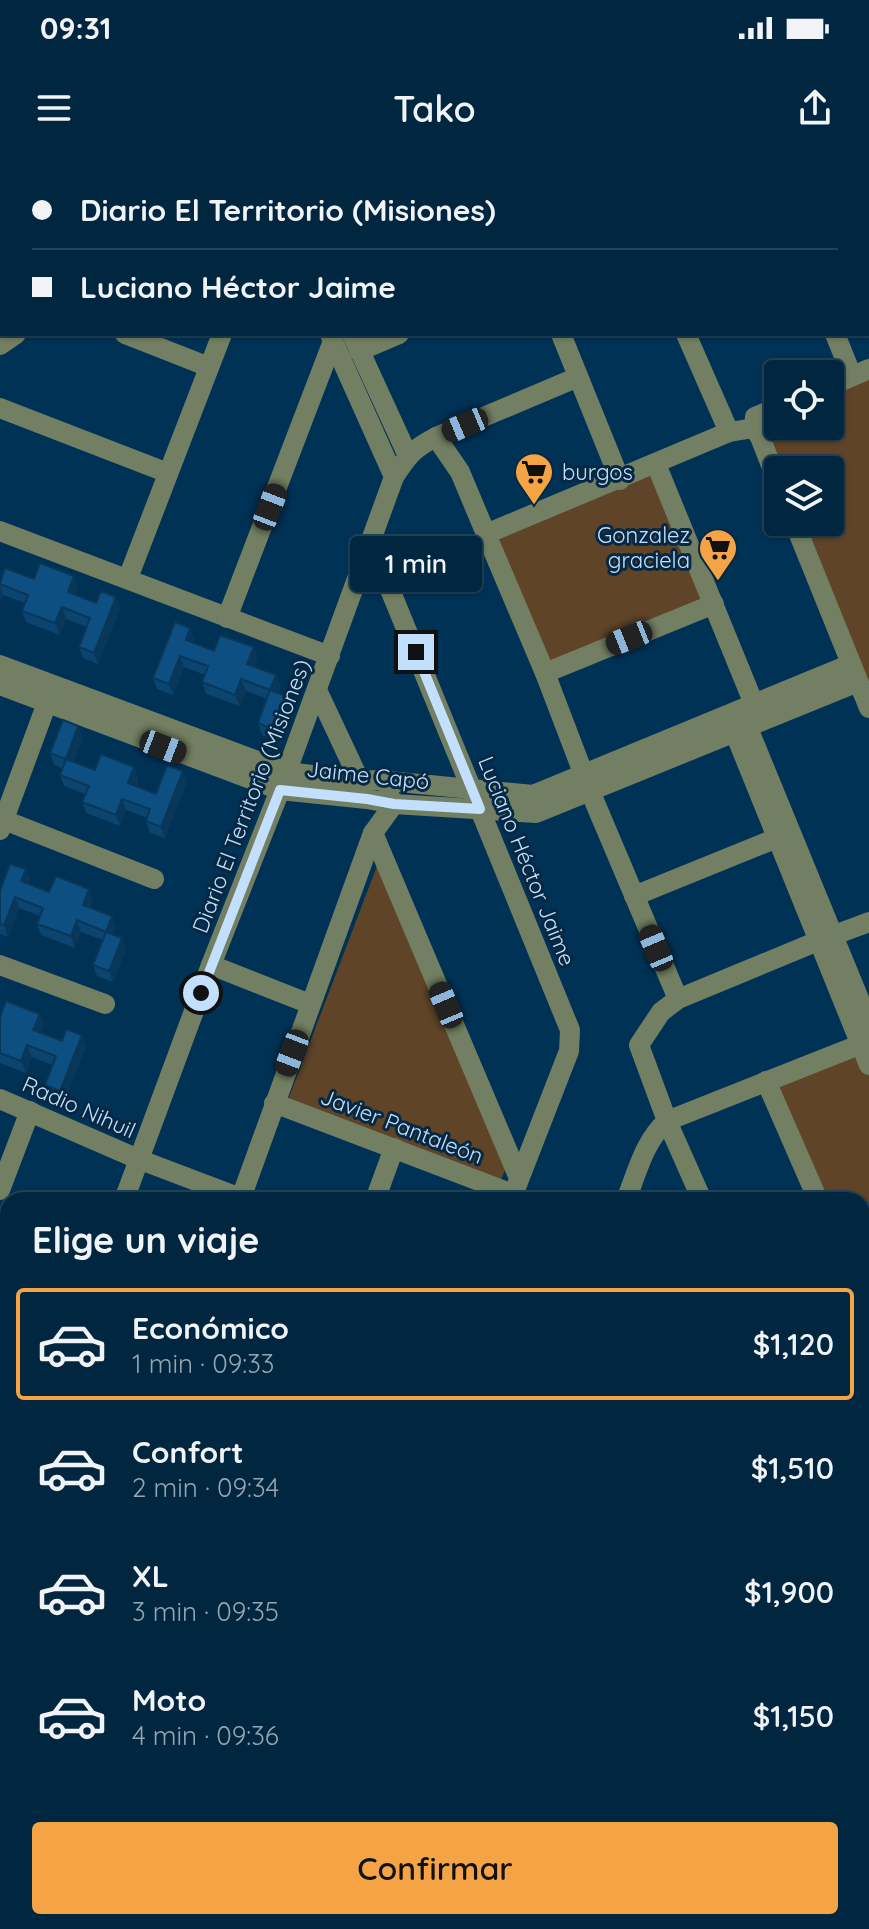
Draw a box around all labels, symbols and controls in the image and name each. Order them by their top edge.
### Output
text: 09:31 [40,9,111,47]
icon: menu [32,86,76,130]
text: Tako [393,86,476,131]
icon: share [793,86,837,130]
text: Diario El Territorio (Misiones) [80,191,496,229]
text: Luciano Héctor Jaime [80,268,396,306]
map controls [764,360,844,536]
button: locate [764,360,844,440]
car [438,405,492,445]
supermarket icon: burgos [513,451,555,506]
button: layers [764,456,844,536]
place label: burgos [562,458,633,486]
car [250,480,290,534]
place label: Gonzalez graciela [597,521,690,574]
supermarket icon: Gonzalez graciela [697,527,739,582]
callout: 1 min [350,536,482,592]
text: 1 min [385,547,447,580]
car [602,618,656,658]
route end [398,634,434,670]
street label: Diario El Territorio (Misiones) [186,655,316,937]
car [136,727,190,767]
street label: Luciano Héctor Jaime [472,752,582,970]
street label: Jaime Capó [305,755,431,795]
car [636,921,676,975]
route start [183,975,219,1011]
car [426,978,466,1032]
car [272,1026,312,1080]
street label: Radio Nihuil [18,1070,140,1144]
street label: Javier Pantaleón [317,1082,487,1170]
text: Elige un viaje [32,1217,260,1262]
icon: car [36,1308,108,1380]
text: Económico [132,1309,289,1347]
text: $1,120 [753,1325,834,1363]
text: 1 min · 09:33 [132,1347,274,1380]
icon: car [36,1432,108,1504]
text: Confort [132,1433,244,1471]
text: $1,510 [751,1449,834,1487]
text: 2 min · 09:34 [132,1471,279,1504]
icon: car [36,1556,108,1628]
text: XL [132,1557,169,1595]
text: $1,900 [744,1573,834,1611]
text: 3 min · 09:35 [132,1595,279,1628]
icon: car [36,1680,108,1752]
text: Moto [132,1681,206,1719]
text: $1,150 [753,1697,834,1735]
text: 4 min · 09:36 [132,1719,279,1752]
button: Confirmar [32,1822,838,1914]

